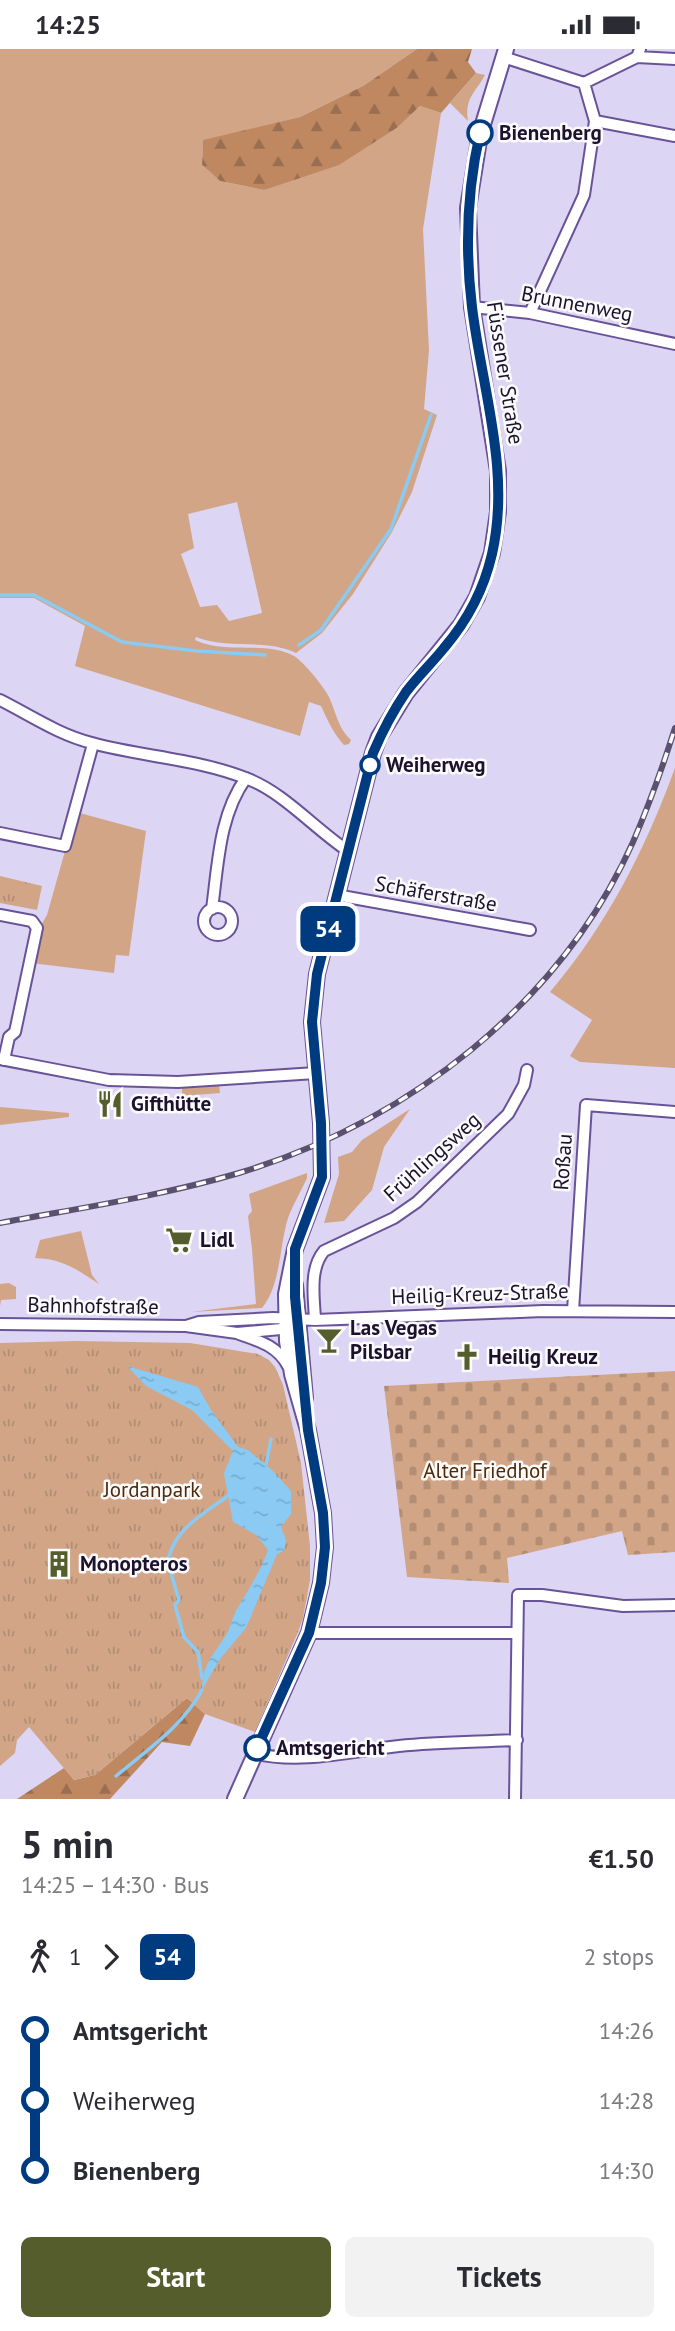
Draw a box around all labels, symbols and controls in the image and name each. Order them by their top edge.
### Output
text: 14:25 [35,8,101,41]
place label: Bienenberg [499,119,602,146]
marker: Bienenberg [467,120,493,146]
street label: Brunnenweg [519,279,635,328]
street label: Füssener Straße [481,300,530,446]
place label: Weiherweg [386,751,486,778]
marker: Weiherweg [360,755,380,775]
street label: Schäferstraße [373,869,499,918]
line badge: 54 [296,906,360,952]
text: 54 [314,913,342,944]
restaurant icon: Gifthütte [95,1089,125,1119]
place label: Gifthütte [131,1090,211,1117]
street label: Frühlingsweg [378,1106,486,1207]
street label: Roßau [547,1133,578,1191]
supermarket icon: Lidl [164,1225,194,1255]
place label: Lidl [200,1226,235,1253]
street label: Heilig-Kreuz-Straße [391,1277,569,1310]
street label: Bahnhofstraße [27,1291,159,1320]
place label: Las Vegas Pilsbar [350,1314,437,1365]
bar icon: Las Vegas Pilsbar [314,1325,344,1355]
church icon: Heilig Kreuz [452,1342,482,1372]
place label: Heilig Kreuz [488,1343,598,1370]
park label: Alter Friedhof [423,1457,548,1484]
park label: Jordanpark [103,1476,200,1503]
building icon: Monopteros [44,1549,74,1579]
place label: Monopteros [80,1550,188,1577]
place label: Amtsgericht [276,1734,385,1761]
marker: Amtsgericht [244,1735,270,1761]
text: 5 min [21,1819,114,1868]
text: €1.50 [589,1842,654,1875]
text: 14:25 – 14:30 · Bus [21,1870,209,1899]
icon: walk [21,1938,59,1976]
icon: forward [92,1938,130,1976]
text: 54 [154,1941,181,1972]
text: 1 [69,1942,82,1971]
text: 2 stops [584,1942,654,1971]
text: Amtsgericht [73,2014,207,2047]
text: 14:26 [599,2016,654,2045]
text: Weiherweg [73,2084,196,2117]
text: 14:28 [599,2086,654,2115]
text: Bienenberg [73,2154,200,2187]
text: 14:30 [599,2156,654,2185]
button: Start [21,2237,331,2317]
button: Tickets [345,2237,654,2317]

